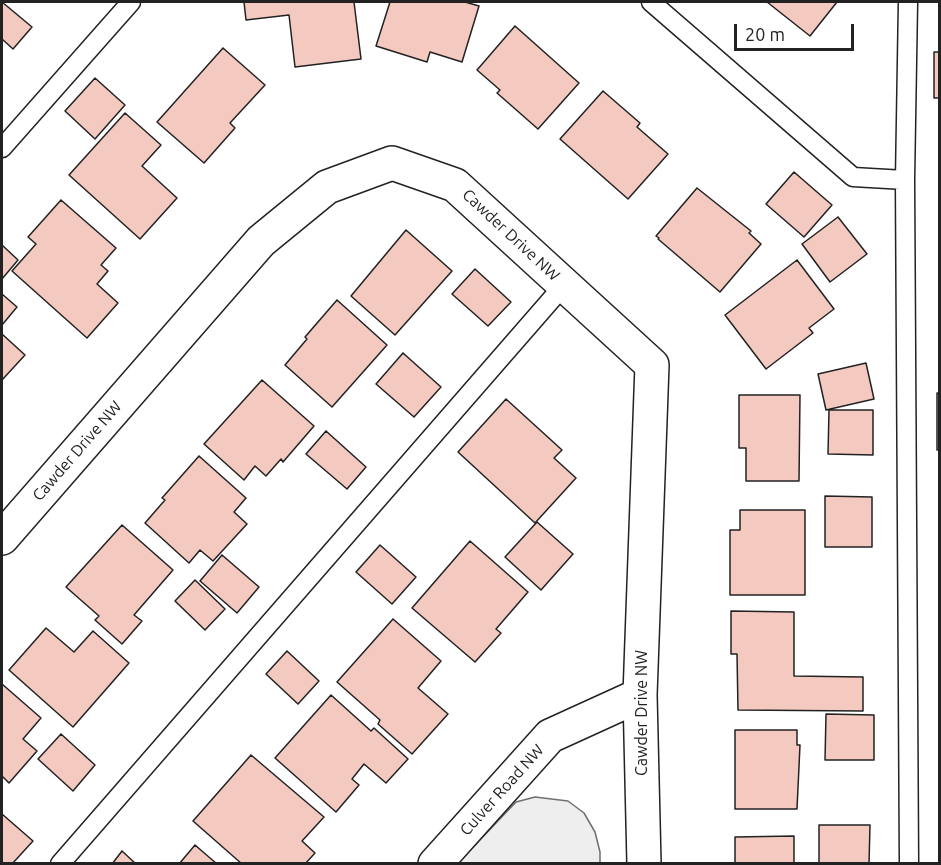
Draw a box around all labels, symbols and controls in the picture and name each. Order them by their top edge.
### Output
scale bar [737,12,857,50]
text: 20 m [745,24,785,44]
street label: Cawder Drive NW [458,185,564,285]
street label: Cawder Drive NW [28,397,126,505]
street label: Cawder Drive NW [632,650,652,776]
street label: Culver Road NW [456,740,548,840]

